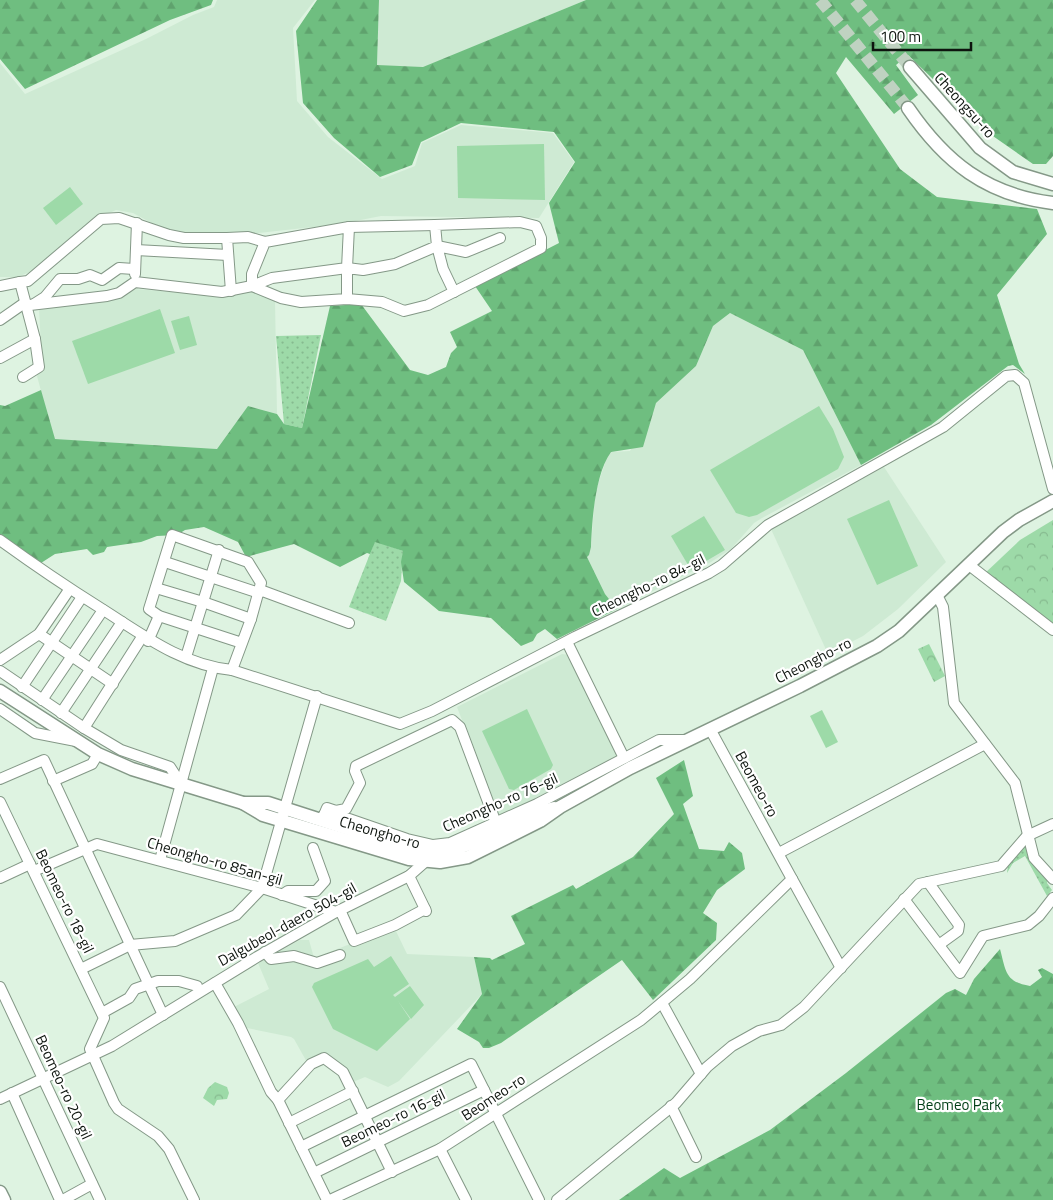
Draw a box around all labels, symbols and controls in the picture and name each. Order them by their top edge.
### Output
scale bar [873,20,970,52]
text: 100 m [880,25,921,48]
street label: Cheongsu-ro [929,67,1001,143]
street label: Cheongho-ro 84-gil [587,547,709,623]
street label: Cheongho-ro [771,631,855,689]
street label: Beomeo-ro [729,747,785,821]
street label: Cheongho-ro 76-gil [439,766,561,838]
street label: Cheongho-ro [337,810,423,855]
street label: Cheongho-ro 85an-gil [145,831,285,891]
street label: Beomeo-ro 18-gil [30,845,100,957]
street label: Dalgubeol-daero 504-gil [214,876,360,972]
street label: Beomeo-ro 20-gil [30,1031,98,1143]
street label: Beomeo-ro [456,1068,530,1126]
street label: Beomeo-ro 16-gil [337,1083,449,1153]
park label: Beomeo Park [917,1093,1001,1116]

